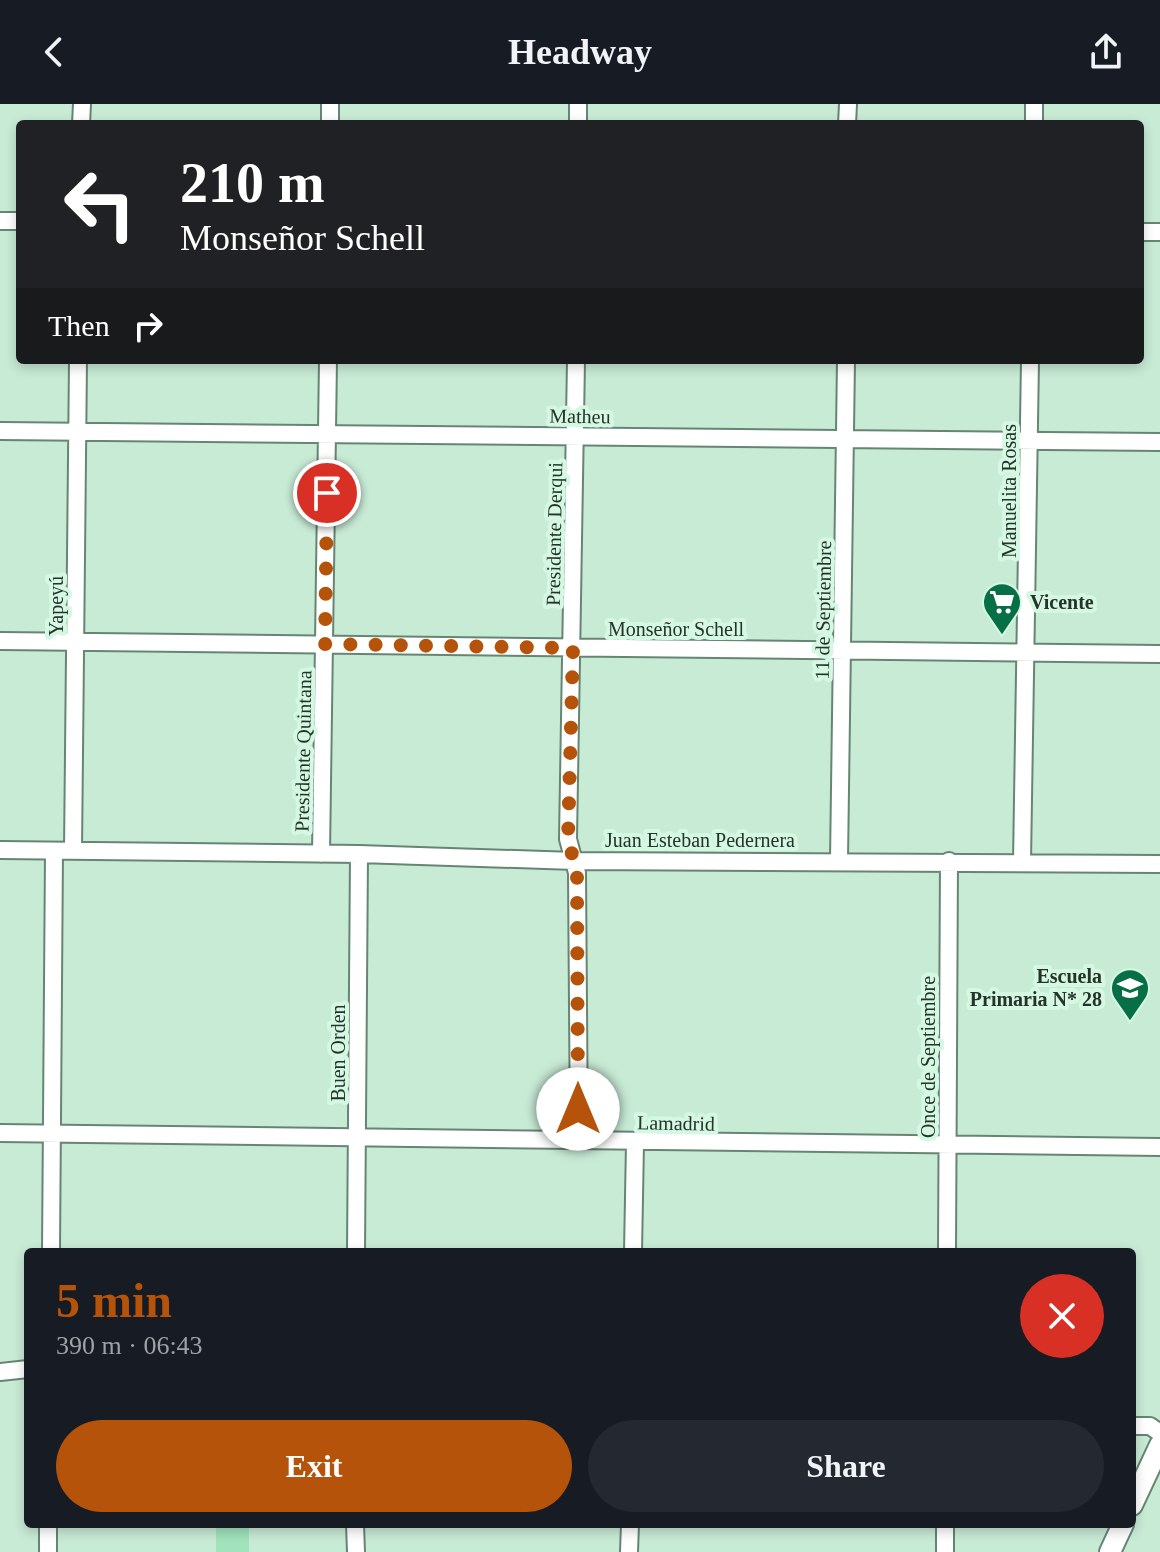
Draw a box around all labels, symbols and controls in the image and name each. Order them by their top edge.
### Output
icon: back [32,30,76,74]
icon: share [1084,30,1128,74]
text: Headway [508,32,652,72]
icon: left [48,152,152,256]
text: 210 m [180,152,325,214]
text: Monseñor Schell [180,218,425,258]
icon: right [126,304,170,348]
text: Then [48,309,110,342]
street label: Matheu [549,404,611,428]
street label: Manuelita Rosas [998,424,1020,558]
pin [293,459,361,527]
street label: Presidente Derqui [542,461,567,606]
icon: arrive [305,471,349,515]
street label: 11 de Septiembre [811,540,836,680]
street label: Yapeyú [45,576,68,636]
supermarket icon: Vicente [981,581,1023,636]
place label: Vicente [1030,591,1094,613]
street label: Monseñor Schell [608,618,744,640]
street label: Presidente Quintana [291,670,315,832]
street label: Juan Esteban Pedernera [605,829,795,851]
place label: Escuela Primaria N* 28 [970,965,1102,1010]
school or university icon: Escuela Primaria N* 28 [1109,967,1151,1022]
street label: Once de Septiembre [917,976,940,1138]
street label: Buen Orden [327,1004,349,1102]
position arrow [536,1067,620,1151]
street label: Lamadrid [637,1111,715,1135]
text: 5 min [56,1274,172,1327]
button: close [1020,1274,1104,1358]
text: 390 m · 06:43 [56,1331,203,1360]
button: Exit [56,1420,572,1512]
button: Share [588,1420,1104,1512]

